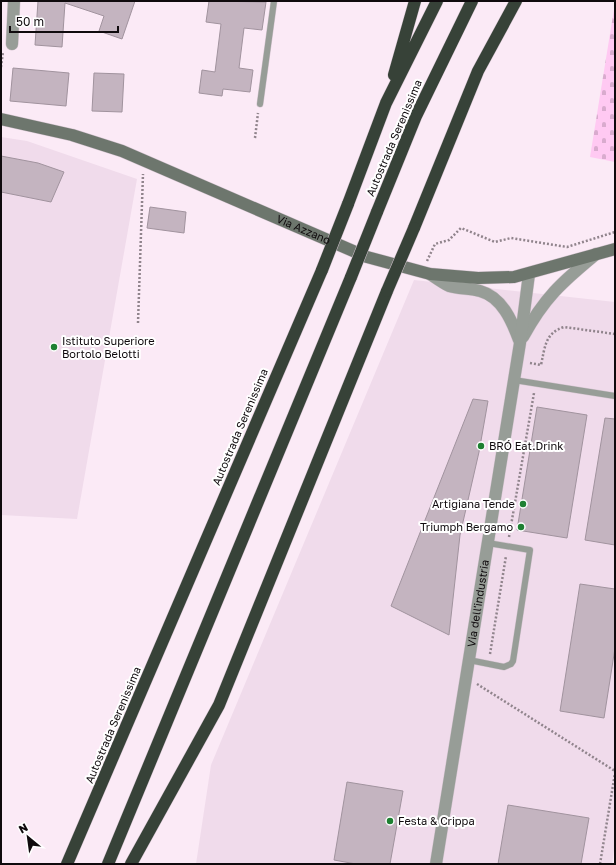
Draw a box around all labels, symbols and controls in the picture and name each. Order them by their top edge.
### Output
scale bar [10,8,118,34]
text: 50 m [16,14,44,29]
street label: Autostrada Serenissima [363,78,424,198]
street label: Via Azzano [275,212,333,247]
place label: Istituto Superiore Bortolo Belotti [62,334,155,360]
marker: Istituto Superiore Bortolo Belotti [49,342,59,352]
street label: Autostrada Serenissima [209,367,270,487]
place label: BRÓ Eat.Drink [489,439,563,452]
marker: BRÓ Eat.Drink [476,441,486,451]
place label: Artigiana Tende [432,497,515,510]
marker: Artigiana Tende [518,499,528,509]
place label: Triumph Bergamo [420,520,513,533]
marker: Triumph Bergamo [516,522,526,532]
street label: Via dell'industria [464,559,491,648]
street label: Autostrada Serenissima [82,665,143,785]
place label: Festa & Crippa [398,814,475,827]
marker: Festa & Crippa [385,816,395,826]
north arrow [8,817,48,857]
text: N [16,820,30,836]

